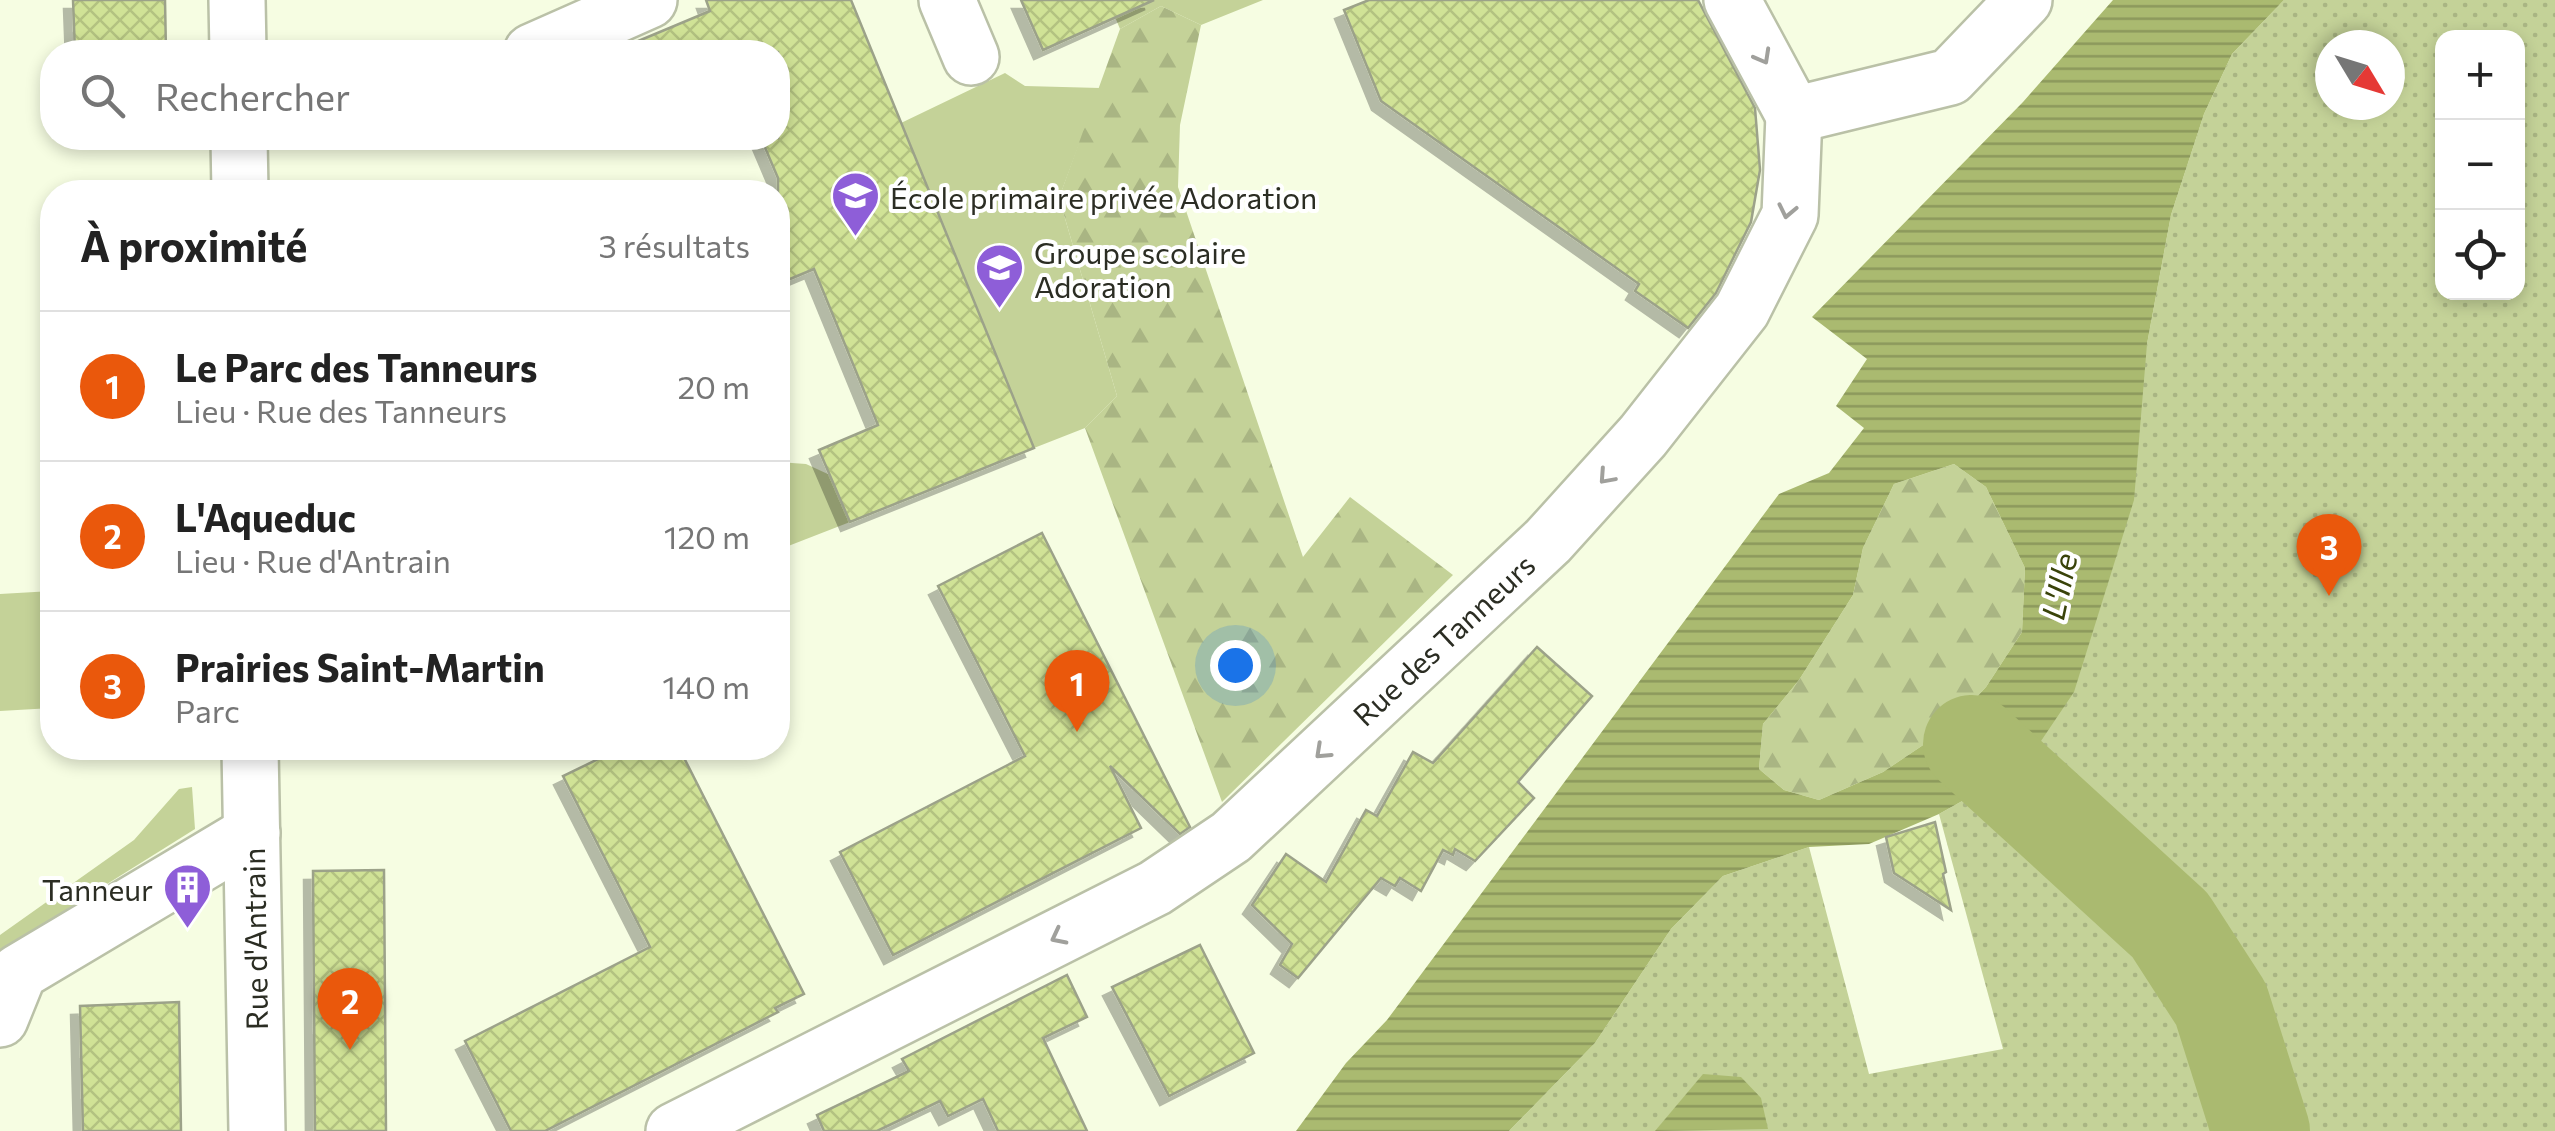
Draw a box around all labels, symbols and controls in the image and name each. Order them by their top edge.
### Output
north arrow [2315,30,2405,120]
map controls [2435,30,2525,300]
button: + [2435,30,2525,120]
search box [40,40,790,150]
one-way arrow [1751,47,1770,65]
icon: search [75,68,130,123]
text: Rechercher [155,72,350,119]
button: − [2435,120,2525,210]
school or university icon: École primaire privée Adoration [829,170,881,238]
place label: École primaire privée Adoration [890,178,1317,215]
one-way arrow [1778,203,1799,220]
button: locate [2435,210,2525,300]
text: À proximité [80,219,307,271]
text: 3 résultats [598,225,750,265]
place label: Groupe scolaire Adoration [1034,233,1246,304]
school or university icon: Groupe scolaire Adoration [973,242,1025,310]
text: Le Parc des Tanneurs [175,343,537,390]
text: 1 [105,366,120,406]
text: 20 m [677,366,750,406]
text: Lieu · Rue des Tanneurs [175,390,507,430]
one-way arrow [1600,465,1618,484]
text: L'Aqueduc [175,493,356,540]
pin: 3 [2296,514,2362,596]
text: 2 [103,516,122,556]
text: 120 m [664,516,750,556]
text: Lieu · Rue d'Antrain [175,540,451,580]
street label: Rue des Tanneurs [1344,545,1542,733]
water label: L'Ille [2031,549,2085,623]
your location [1210,640,1261,691]
text: Prairies Saint-Martin [175,643,545,690]
pin: 1 [1044,650,1110,732]
text: 3 [103,666,122,706]
text: 140 m [662,666,750,706]
text: Parc [175,690,240,730]
one-way arrow [1315,740,1334,758]
street label: Rue d'Antrain [234,847,274,1031]
building icon: Tanneur [162,862,214,930]
place label: Tanneur [42,870,153,907]
one-way arrow [1050,925,1068,944]
pin: 2 [318,968,382,1050]

